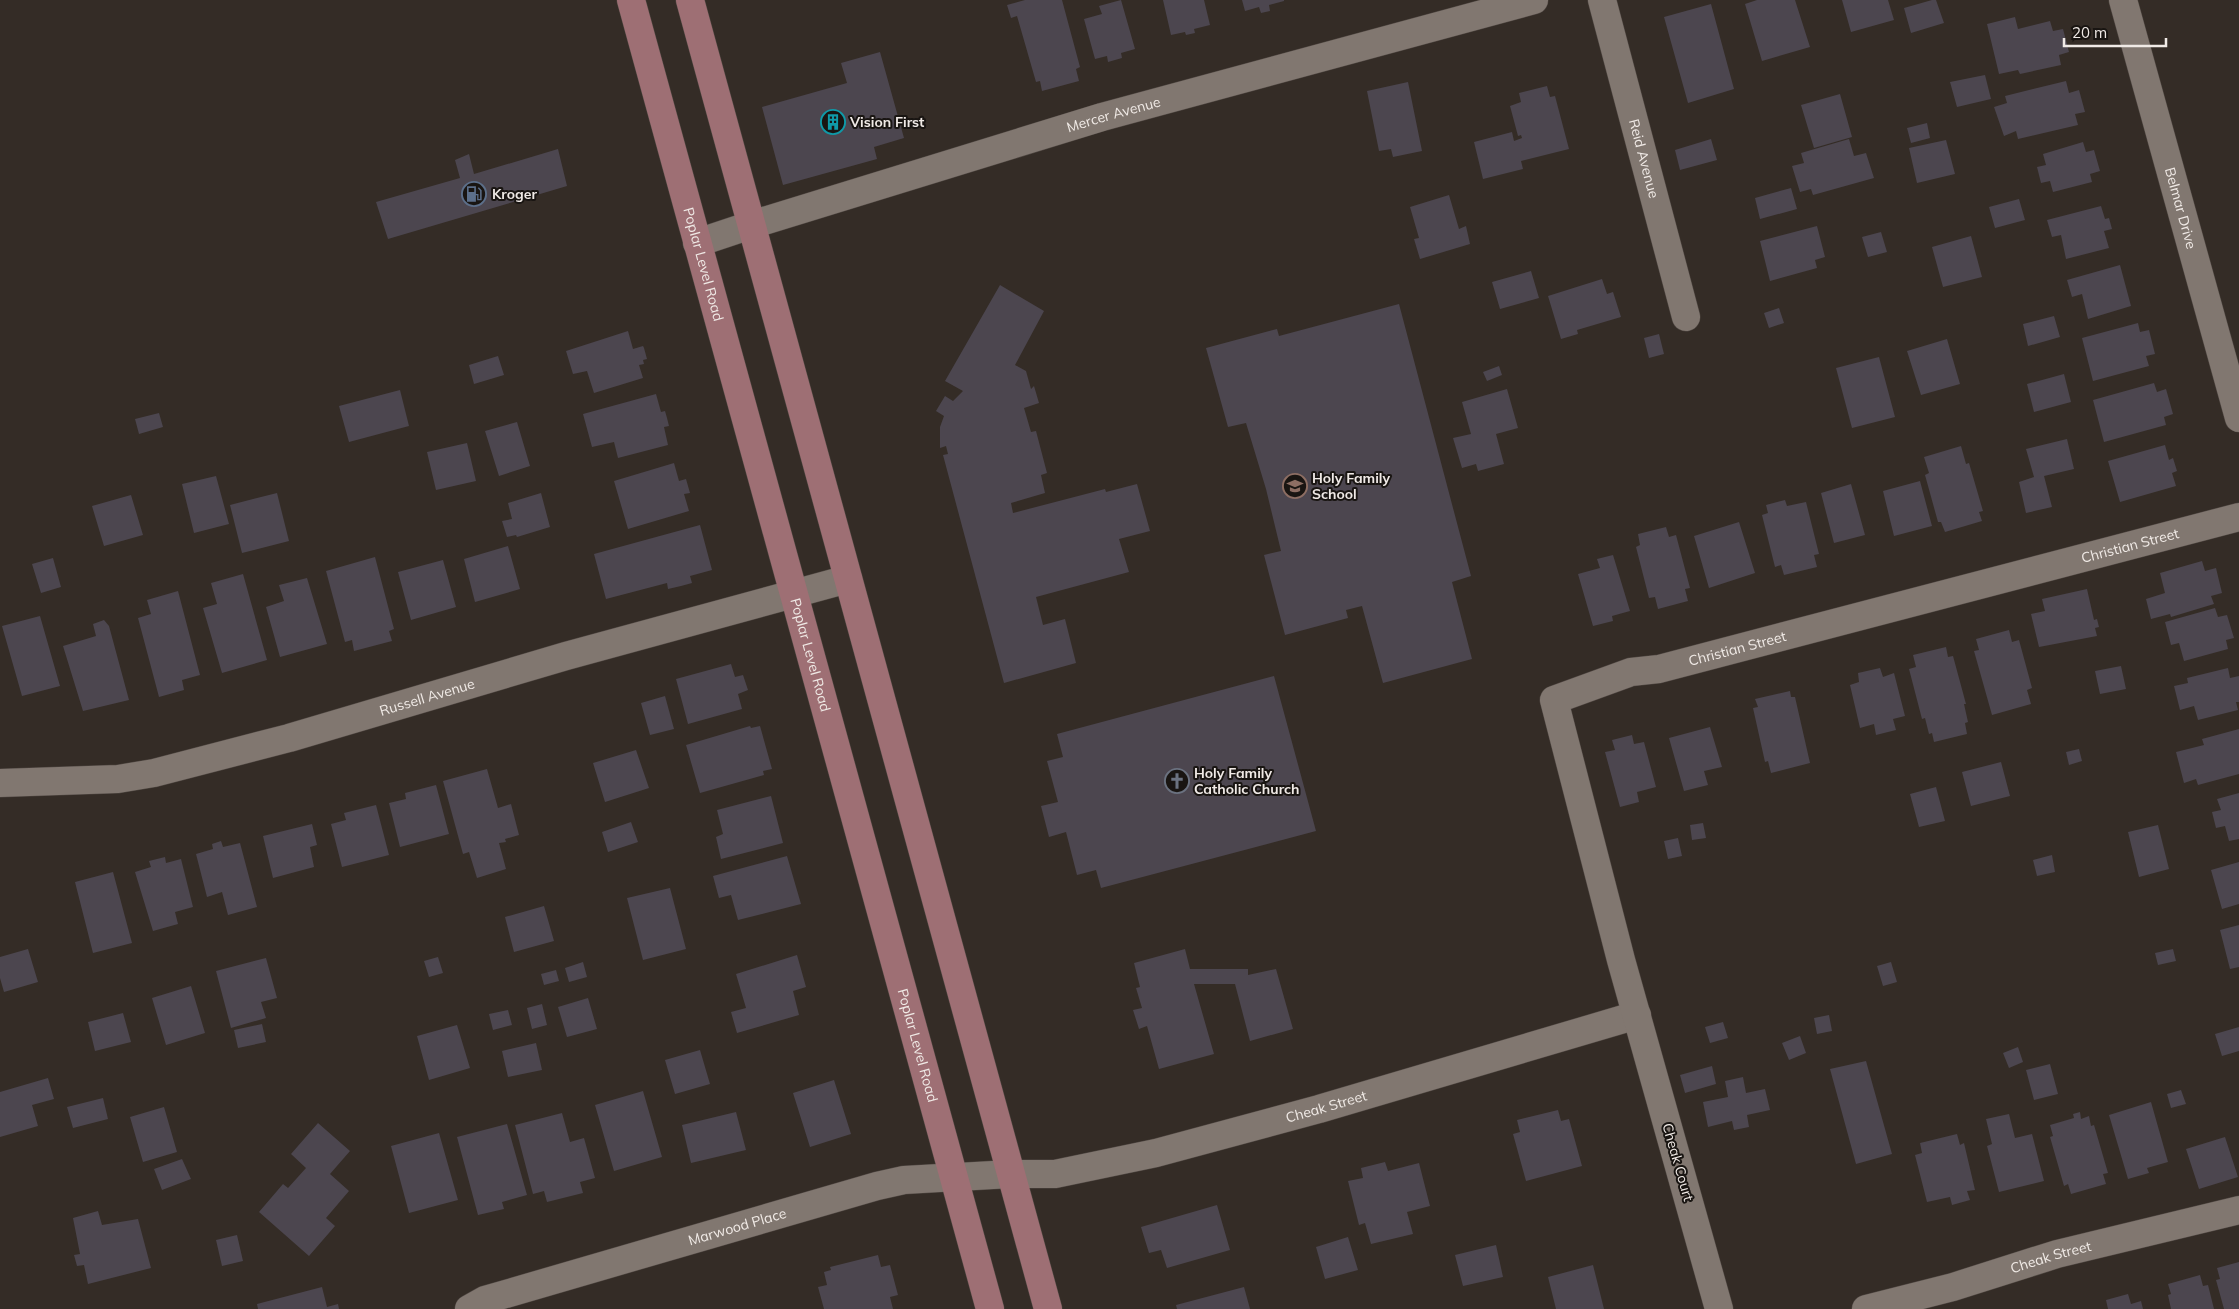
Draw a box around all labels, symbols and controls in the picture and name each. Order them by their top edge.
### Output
scale bar [2064,15,2166,47]
text: 20 m [2072,23,2107,42]
street label: Mercer Avenue [1064,93,1162,136]
building icon: Vision First [820,109,846,135]
place label: Vision First [849,113,925,131]
street label: Reid Avenue [1625,117,1663,200]
street label: Belmar Drive [2161,165,2201,251]
fuel station icon: Kroger [461,181,487,207]
place label: Kroger [492,185,537,203]
street label: Poplar Level Road [679,205,728,323]
place label: Holy Family School [1312,469,1391,503]
school or university icon: Holy Family School [1282,473,1308,499]
street label: Christian Street [2079,524,2181,567]
street label: Poplar Level Road [786,596,835,714]
street label: Christian Street [1686,627,1788,670]
street label: Russell Avenue [377,675,477,720]
place label: Holy Family Catholic Church [1194,764,1300,798]
church icon: Holy Family Catholic Church [1164,768,1190,794]
street label: Poplar Level Road [894,987,942,1104]
street label: Cheak Street [1284,1086,1369,1127]
street label: Cheak Court [1658,1121,1698,1203]
street label: Marwood Place [686,1204,788,1249]
street label: Cheak Street [2008,1237,2093,1277]

